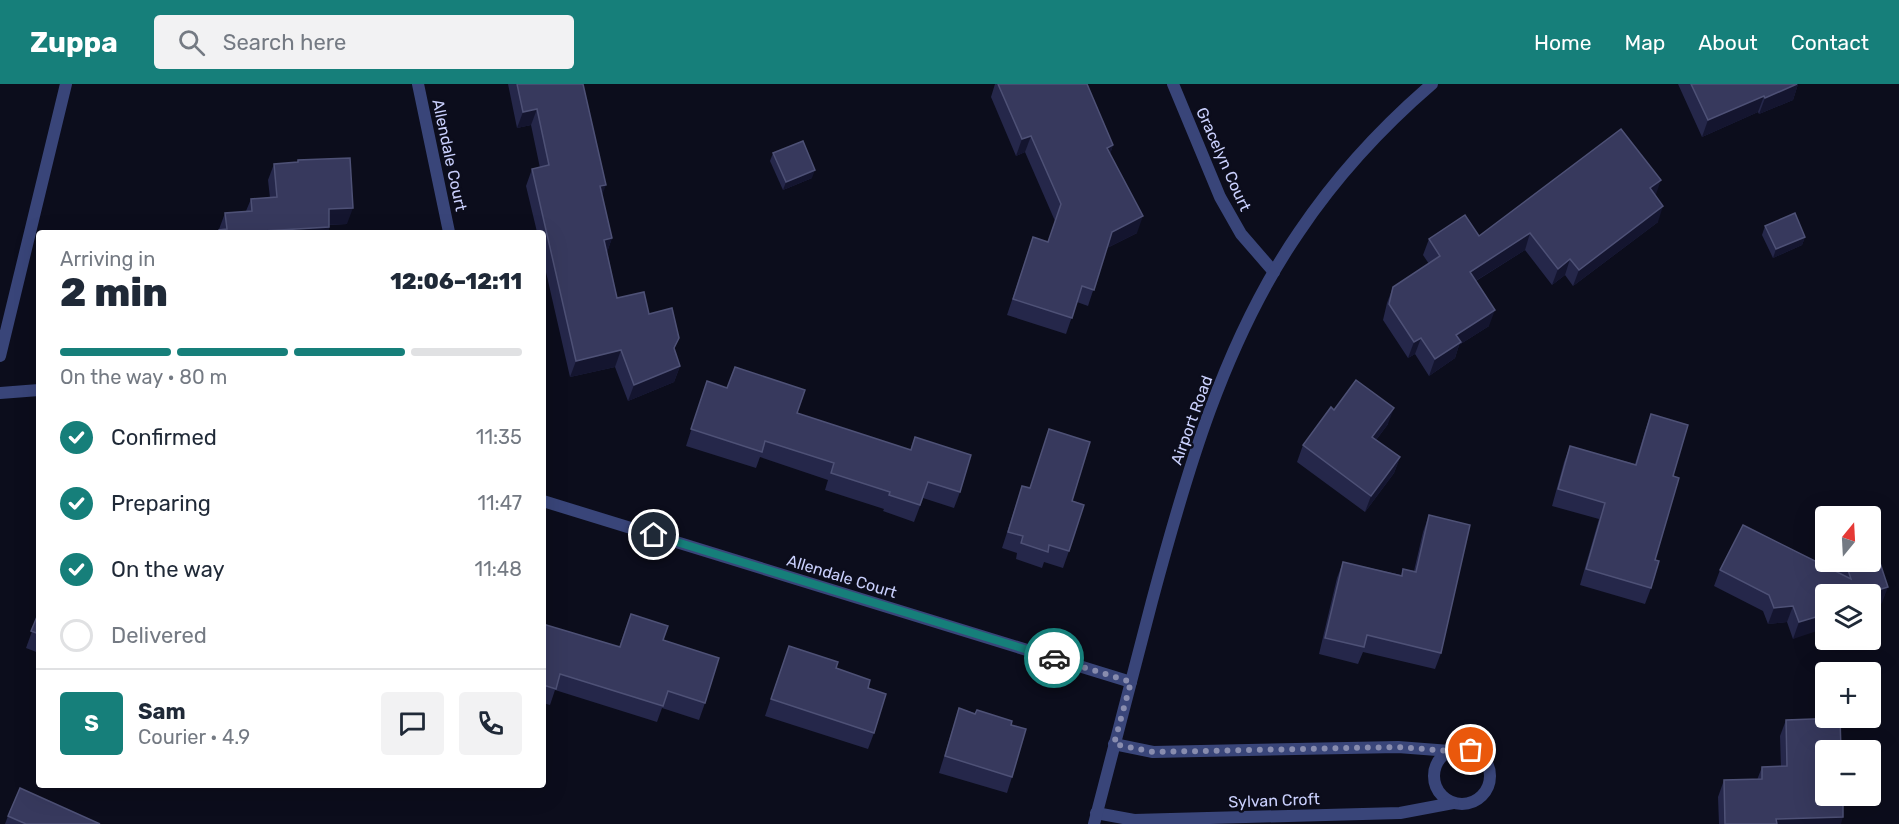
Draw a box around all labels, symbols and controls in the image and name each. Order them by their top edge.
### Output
search box [154,15,574,69]
text: Zuppa [30,26,118,59]
icon: search [175,26,208,59]
text: Search here [223,29,346,56]
text: Home [1534,30,1591,55]
text: Map [1624,30,1665,55]
text: About [1698,30,1758,55]
text: Contact [1791,30,1869,55]
street label: Allendale Court [428,97,471,213]
street label: Gracelyn Court [1192,104,1255,214]
text: Arriving in [60,247,155,271]
text: 12:06–12:11 [390,268,522,295]
text: 2 min [60,270,168,316]
text: On the way · 80 m [60,365,227,389]
street label: Airport Road [1167,373,1216,467]
icon: check [60,421,93,454]
text: Confirmed [111,424,217,451]
text: 11:35 [476,425,522,449]
icon: check [60,487,93,520]
text: Preparing [111,490,211,517]
text: 11:47 [477,491,522,515]
north arrow [1815,506,1881,572]
map controls [1815,506,1881,806]
pin [628,509,679,560]
icon: home [637,518,670,551]
street label: Allendale Court [785,551,899,602]
icon: check [60,553,93,586]
text: On the way [111,556,225,583]
text: 11:48 [475,557,522,581]
button: layers [1815,584,1881,650]
text: Delivered [111,622,207,649]
courier [1024,628,1084,688]
icon: car [1038,642,1071,675]
button: + [1815,662,1881,728]
button: chat [381,692,444,755]
button: phone [459,692,522,755]
text: Sam [138,698,186,725]
text: S [84,710,99,737]
pin [1445,724,1496,775]
text: Courier · 4.9 [138,725,250,749]
icon: bag [1454,733,1487,766]
button: − [1815,740,1881,806]
street label: Sylvan Croft [1228,789,1320,812]

